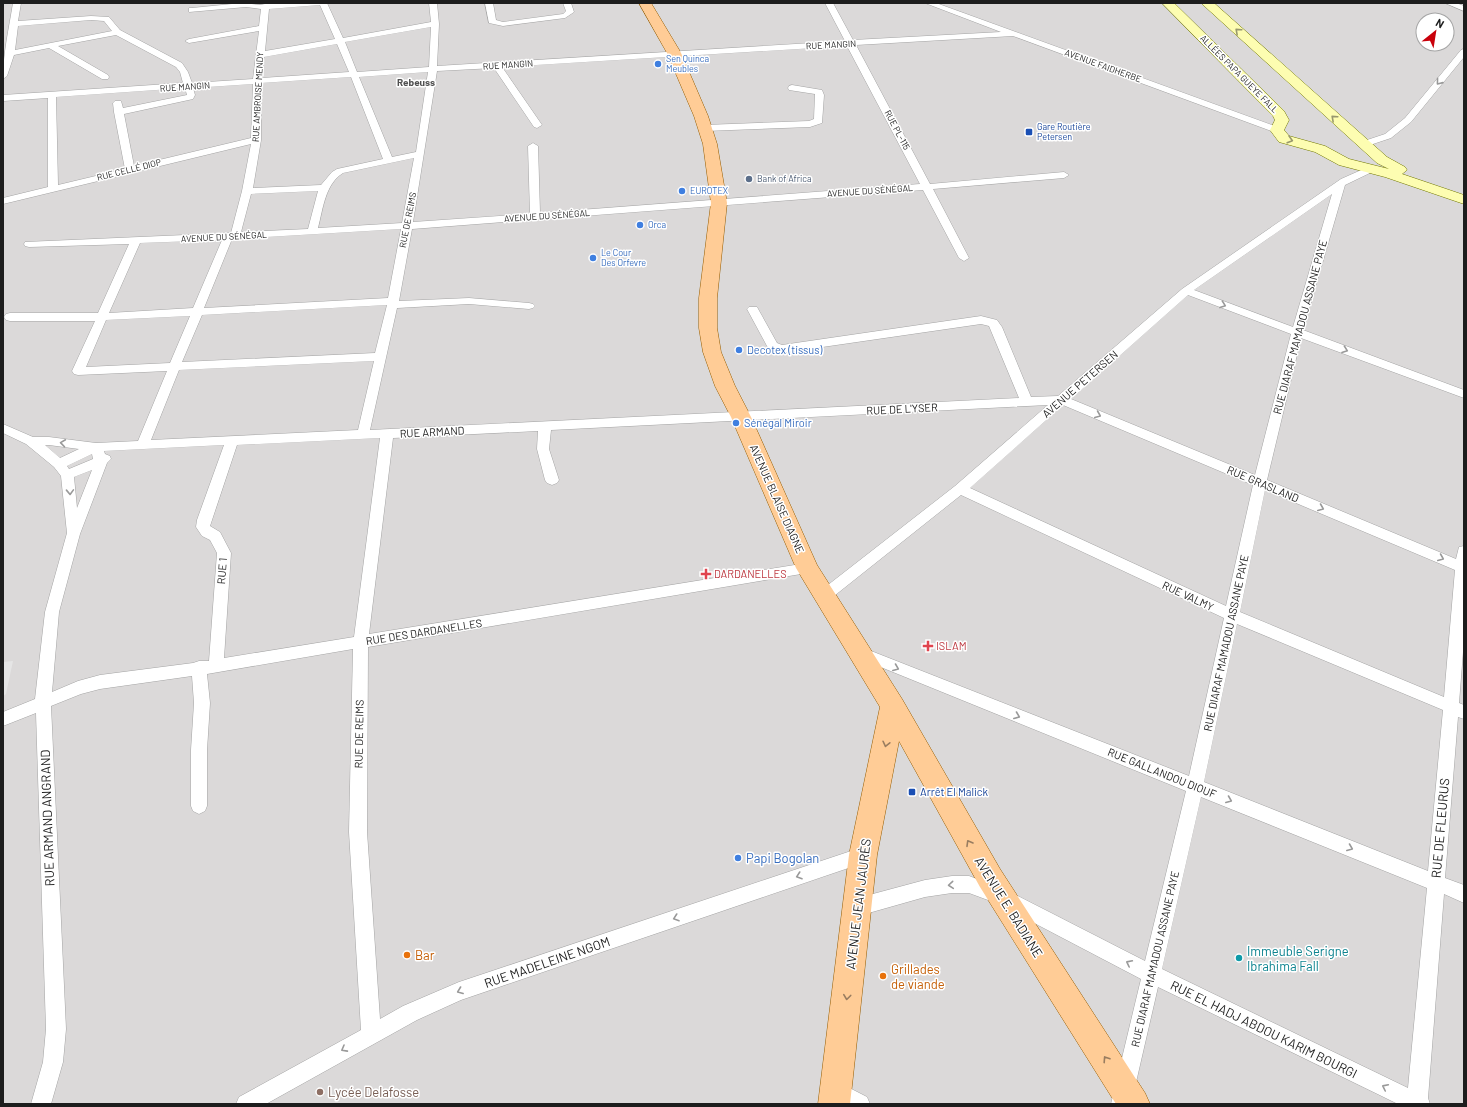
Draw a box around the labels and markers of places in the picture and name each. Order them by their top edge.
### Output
place label: Sen Quinca Meubles [666,53,709,74]
marker: Sen Quinca Meubles [653,59,663,69]
place label: Gare Routière Petersen [1037,121,1091,142]
marker: Gare Routière Petersen [1024,127,1034,137]
place label: Bank of Africa [757,173,812,184]
marker: Bank of Africa [744,174,754,184]
place label: EUROTEX [690,185,728,196]
marker: EUROTEX [677,186,687,196]
place label: Orca [648,219,666,230]
marker: Orca [635,220,645,230]
place label: Le Cour Des Orfevre [601,247,646,268]
marker: Le Cour Des Orfevre [588,253,598,263]
place label: Decotex (tissus) [747,343,823,356]
marker: Decotex (tissus) [734,345,744,355]
place label: Sénégal Miroir [744,416,812,429]
marker: Sénégal Miroir [731,418,741,428]
place label: DARDANELLES [714,567,787,580]
marker: DARDANELLES [701,569,711,579]
place label: ISLAM [936,639,967,652]
marker: ISLAM [923,641,933,651]
place label: Arrêt El Malick [920,785,989,798]
marker: Arrêt El Malick [907,787,917,797]
place label: Papi Bogolan [746,850,819,866]
marker: Papi Bogolan [733,853,743,863]
place label: Immeuble Serigne Ibrahima Fall [1247,943,1349,974]
place label: Bar [415,947,435,963]
marker: Bar [402,950,412,960]
marker: Immeuble Serigne Ibrahima Fall [1234,953,1244,963]
place label: Grillades de viande [891,961,945,992]
marker: Grillades de viande [878,971,888,981]
place label: Lycée Delafosse [328,1084,419,1100]
marker: Lycée Delafosse [315,1087,325,1097]

